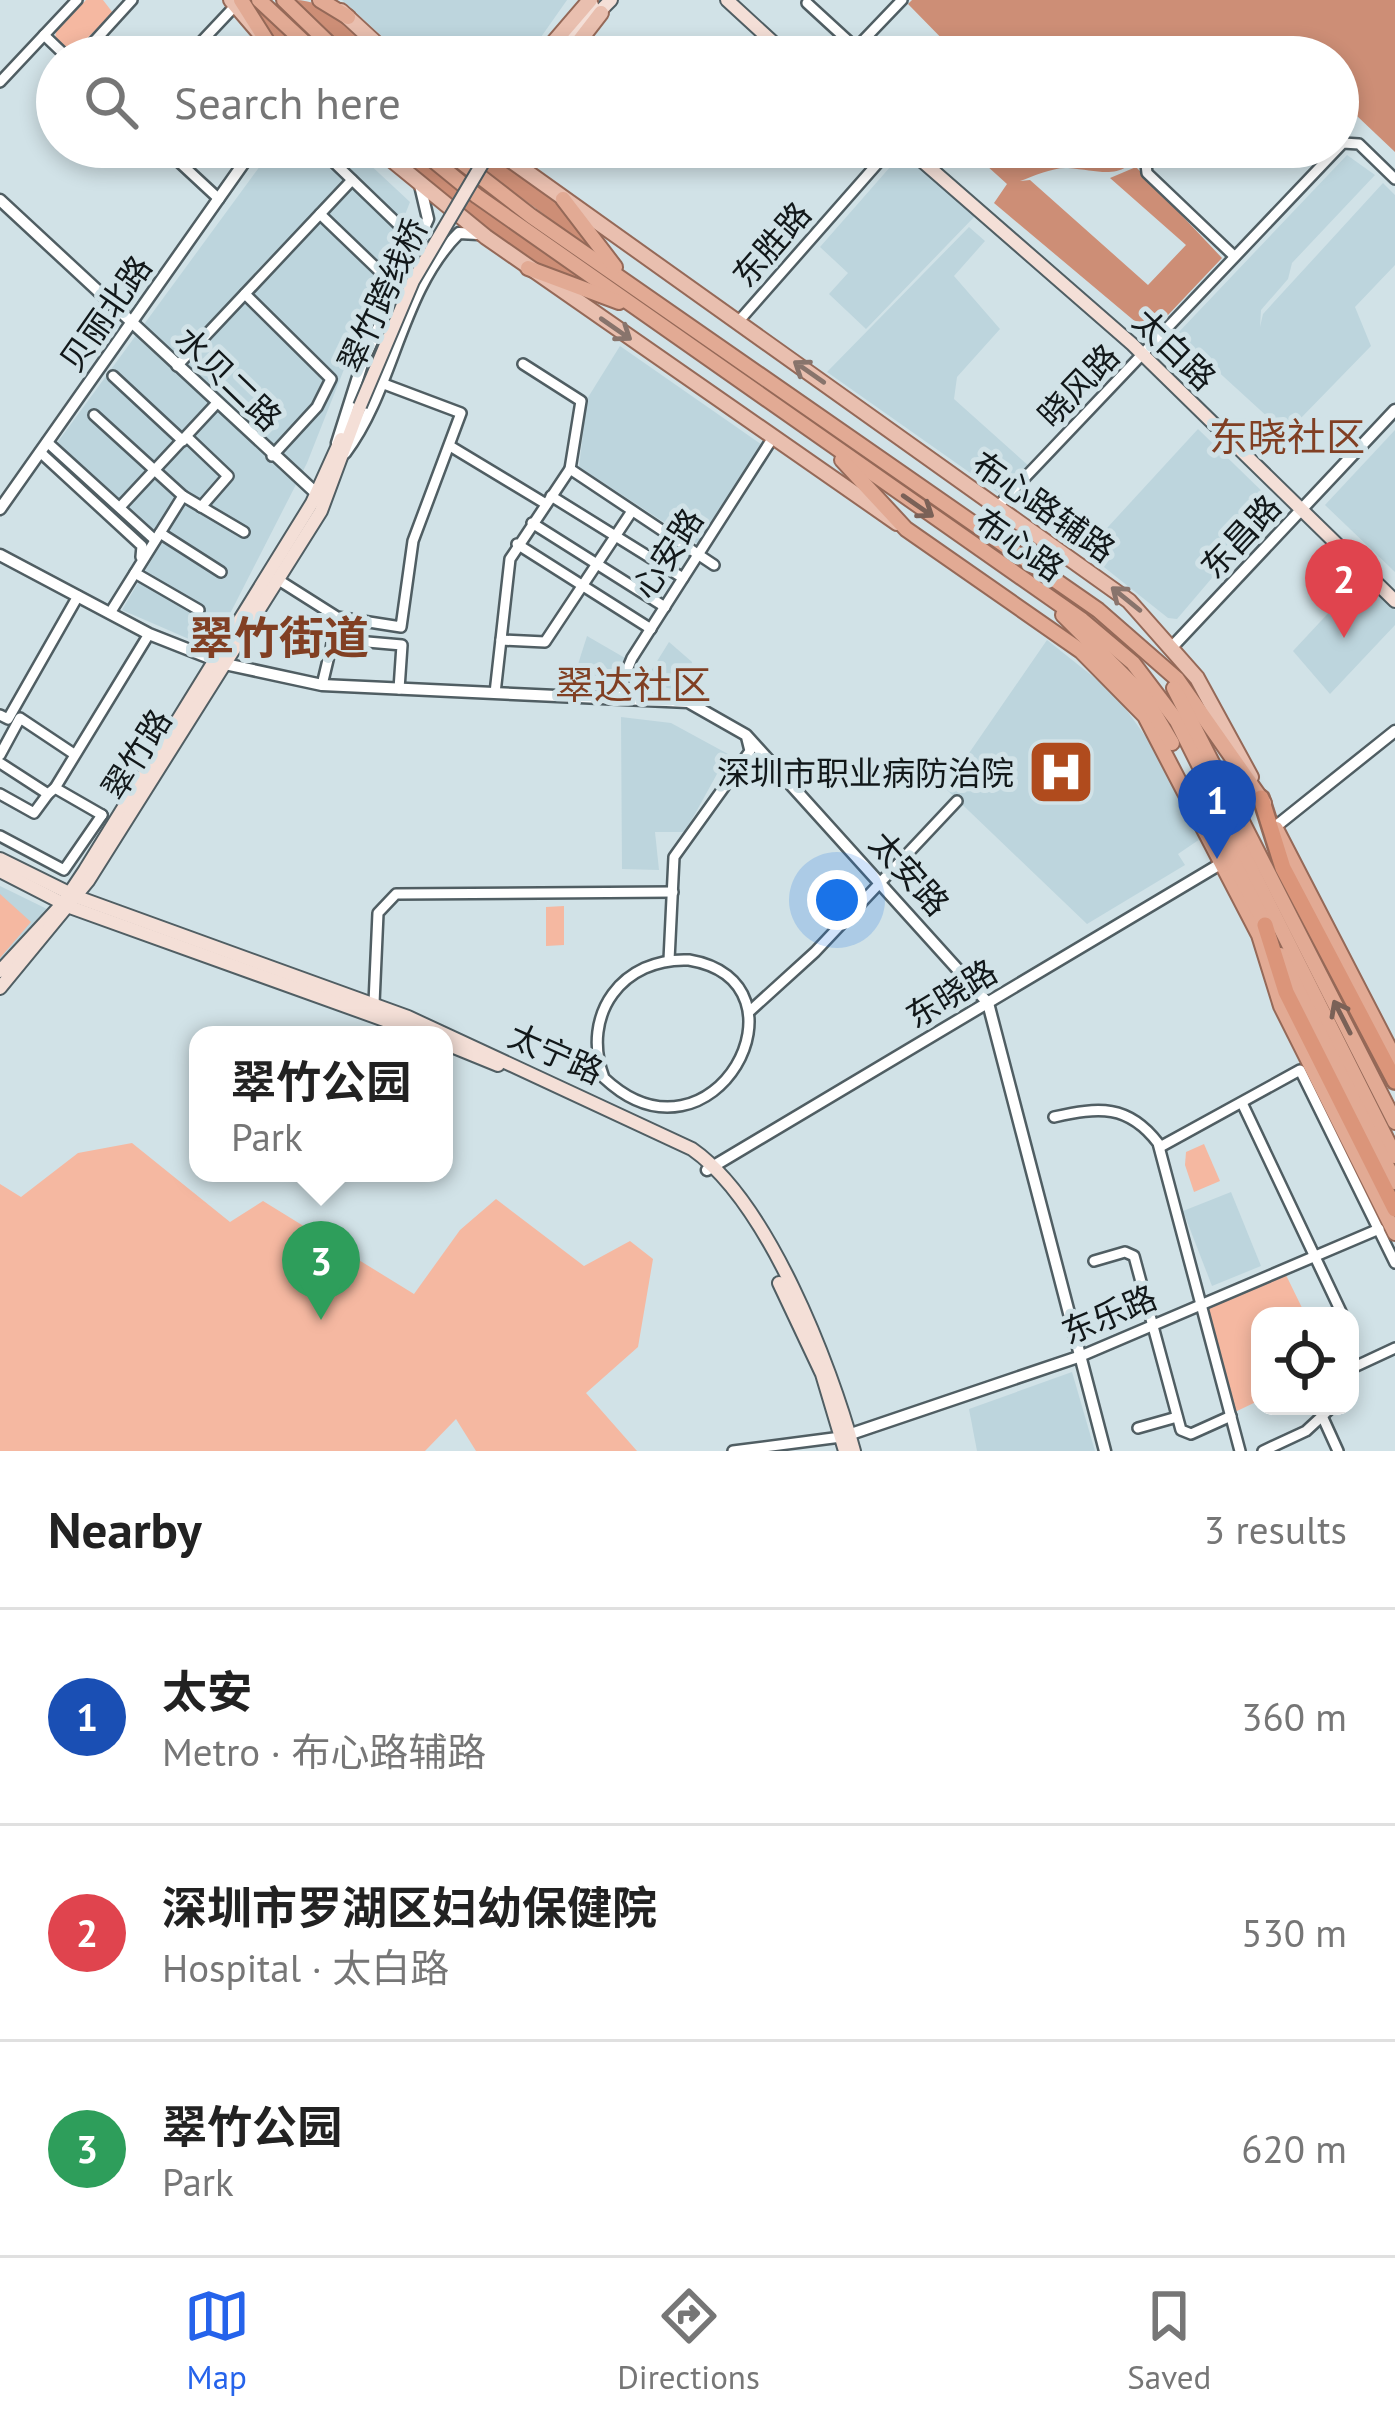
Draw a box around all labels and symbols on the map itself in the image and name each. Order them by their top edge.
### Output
street label: 东胜路 [722,193,820,295]
street label: 翠竹跨线桥 [328,211,436,379]
street label: 贝丽北路 [50,247,160,379]
street label: 太白路 [1124,299,1226,399]
one-way arrow [598,316,632,341]
street label: 水贝二路 [167,317,291,439]
street label: 晓风路 [1028,334,1128,436]
one-way arrow [793,360,826,385]
district label: 东晓社区 [1209,411,1365,462]
street label: 布心路辅路 [965,442,1123,570]
street label: 东昌路 [1191,485,1289,587]
one-way arrow [901,493,934,518]
street label: 布心路 [968,499,1072,589]
street label: 心安路 [622,500,712,606]
pin: 2 [1305,539,1383,638]
one-way arrow [1111,586,1142,614]
district label: 翠竹街道 [189,608,369,666]
district label: 翠达社区 [555,659,711,710]
street label: 翠竹路 [92,701,180,807]
hospital icon: 深圳市职业病防治院 [1026,737,1096,807]
place label: 深圳市职业病防治院 [717,751,1014,794]
pin: 1 [1178,760,1256,859]
street label: 太安路 [861,822,959,924]
your location [807,870,867,930]
street label: 东晓路 [897,949,1005,1037]
one-way arrow [1330,1000,1352,1036]
street label: 太宁路 [502,1013,610,1093]
pin: 3 [282,1221,360,1320]
street label: 东乐路 [1055,1275,1163,1353]

